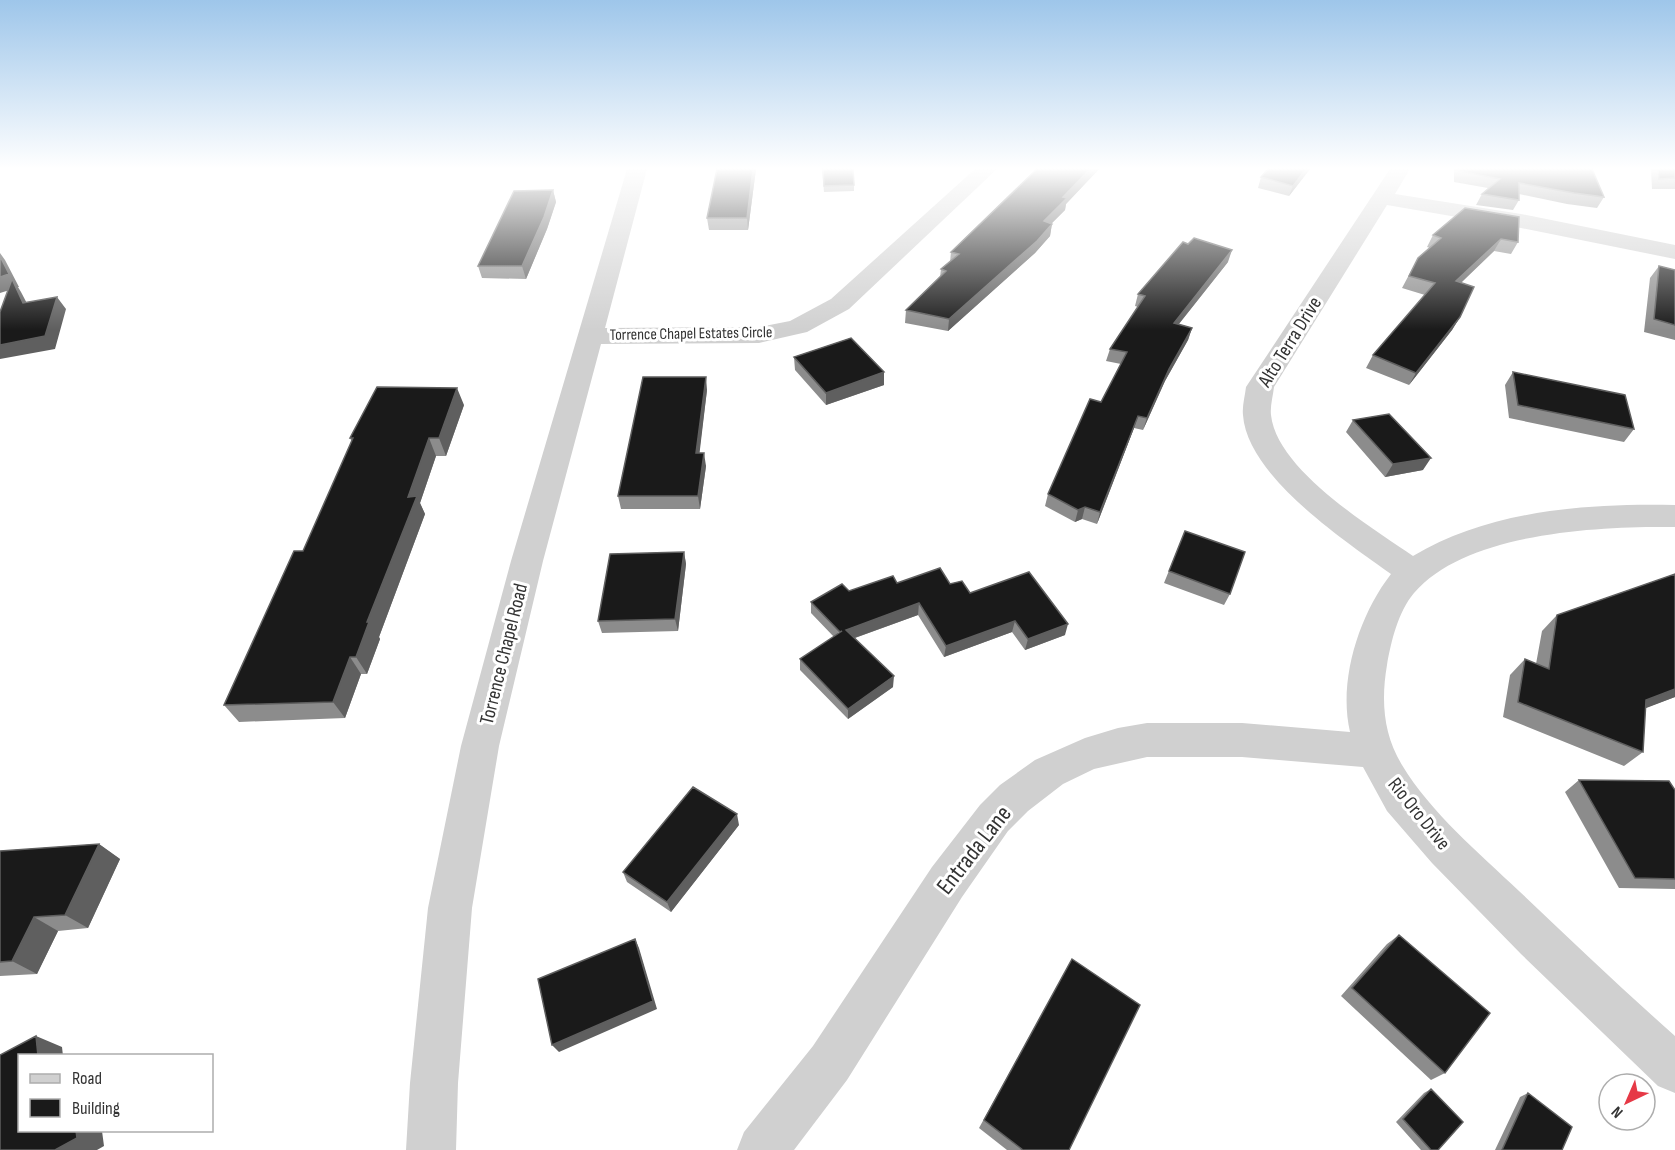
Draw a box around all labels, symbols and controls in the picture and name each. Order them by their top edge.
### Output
street label: Alto Terra Drive [1252,292,1327,392]
street label: Torrence Chapel Estates Circle [610,323,772,345]
street label: Torrence Chapel Road [475,581,533,727]
street label: Rio Oro Drive [1383,773,1455,855]
street label: Entrada Lane [930,800,1018,900]
legend [18,1054,213,1132]
text: Road [72,1068,102,1089]
north arrow [1597,1072,1657,1132]
text: Building [72,1098,120,1119]
text: N [1608,1102,1627,1122]

